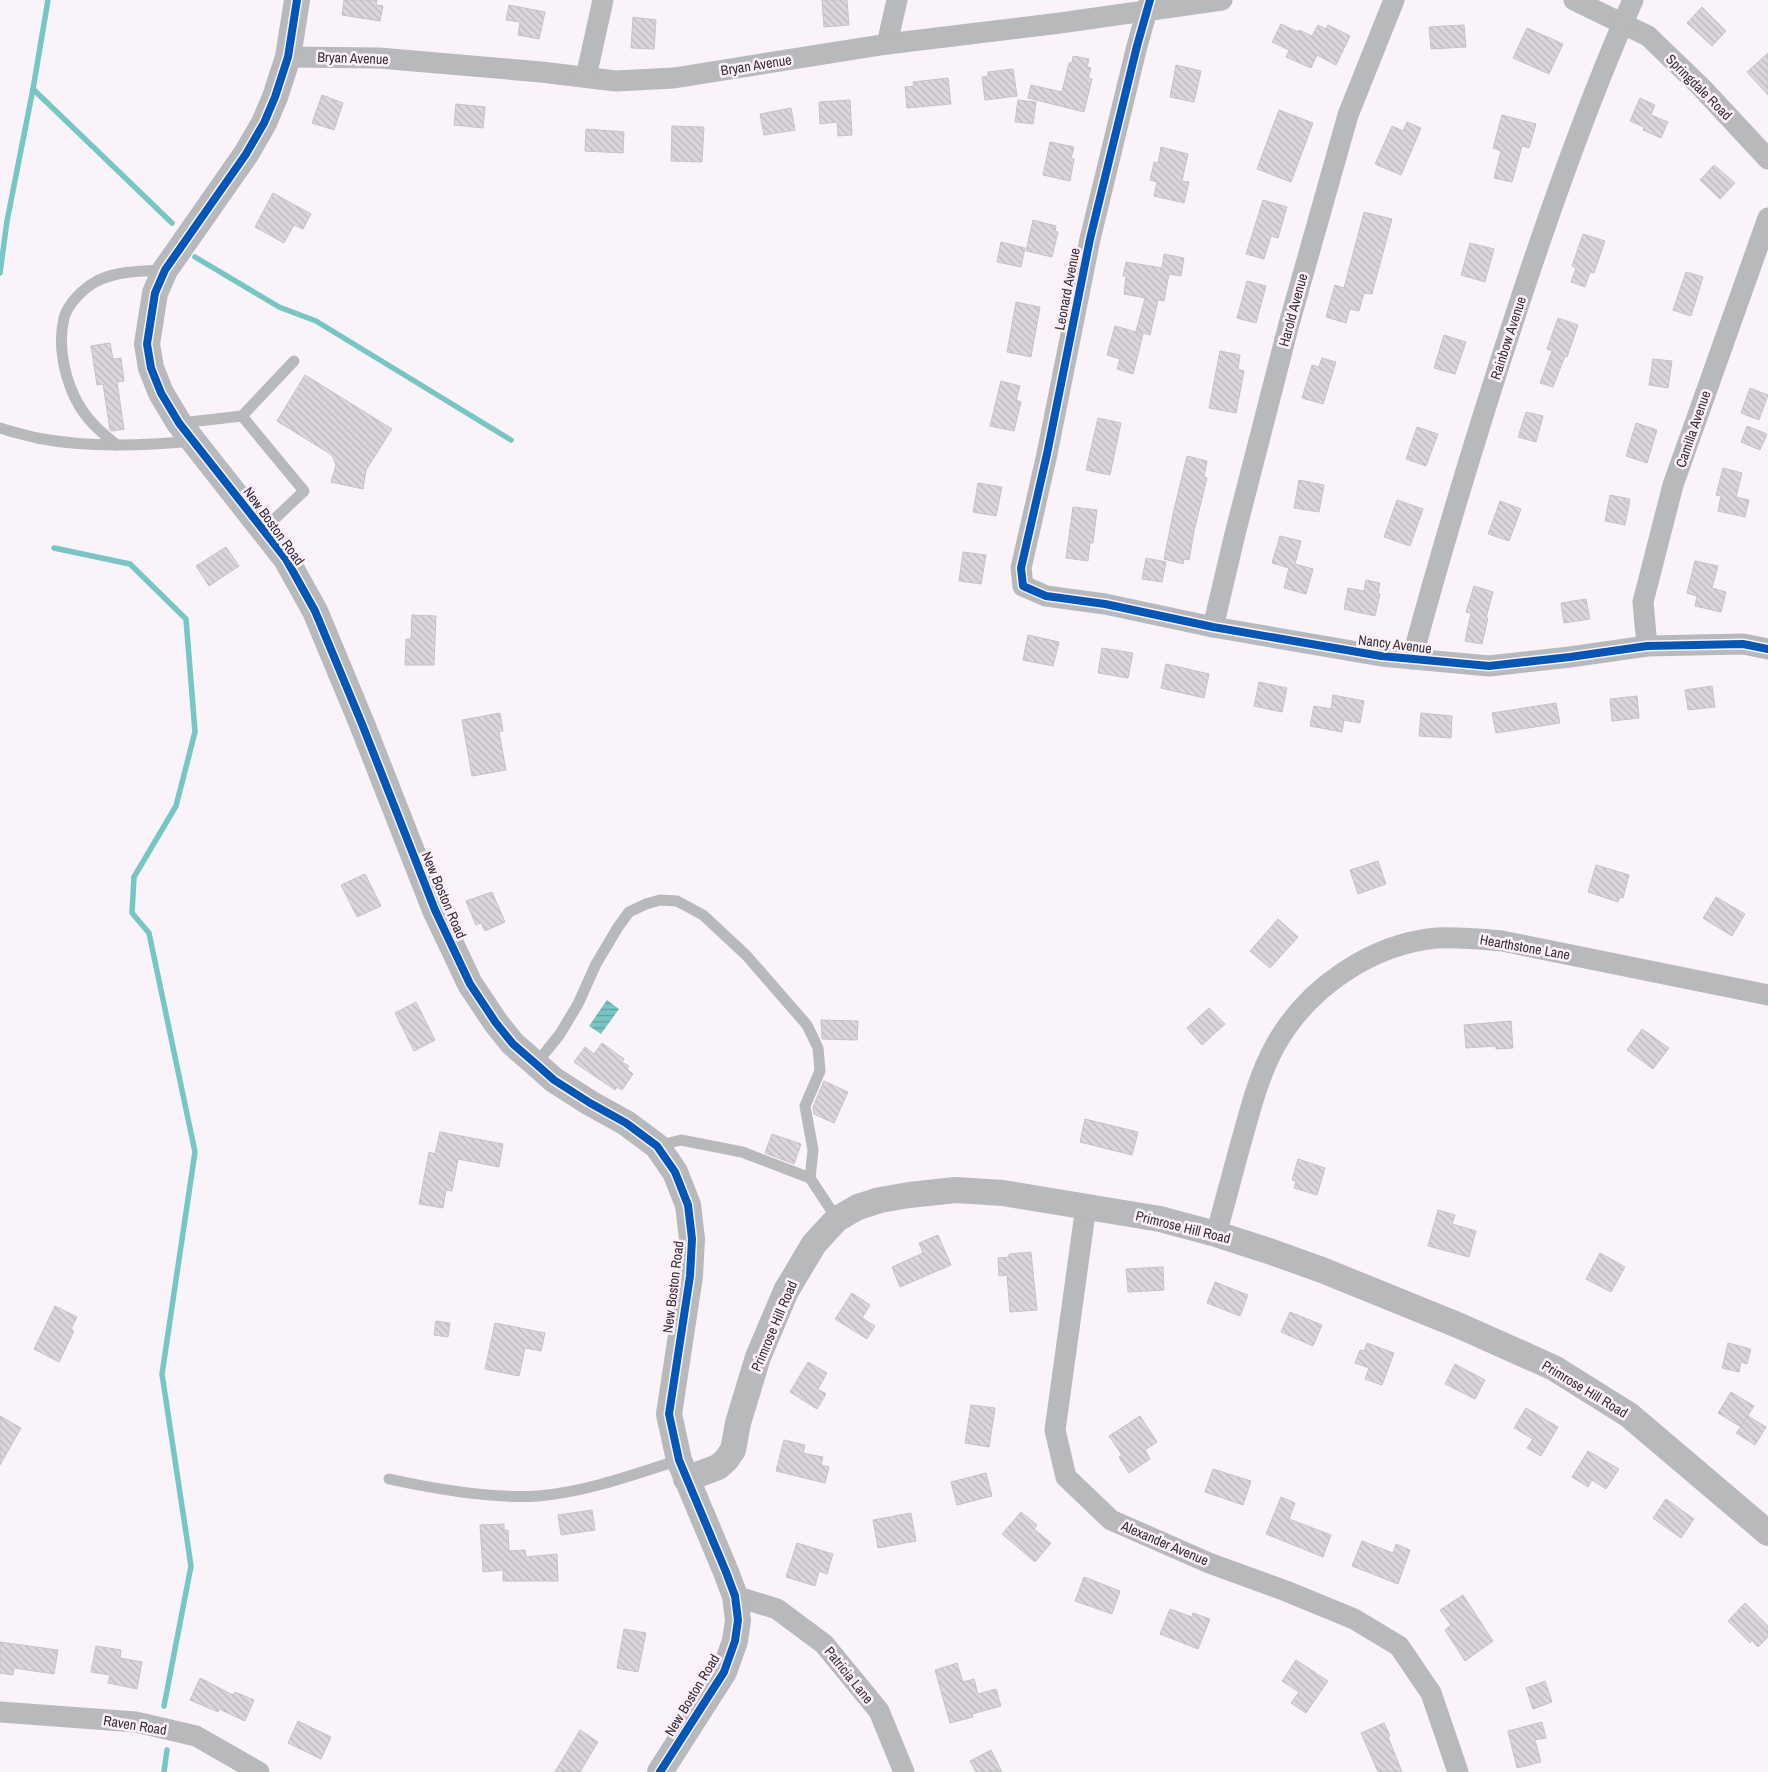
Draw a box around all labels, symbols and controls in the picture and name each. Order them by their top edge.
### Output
street label: Bryan Avenue [317,48,389,68]
street label: Springdale Road [1662,50,1736,124]
street label: Bryan Avenue [719,51,793,79]
street label: Leonard Avenue [1050,246,1084,332]
street label: Harold Avenue [1275,271,1311,349]
street label: Rainbow Avenue [1486,294,1530,382]
street label: Camilla Avenue [1671,388,1715,470]
street label: New Boston Road [240,483,308,569]
street label: Nancy Avenue [1357,631,1433,657]
street label: New Boston Road [418,849,470,941]
street label: Hearthstone Lane [1478,930,1572,964]
street label: Primrose Hill Road [1134,1207,1232,1247]
street label: New Boston Road [658,1240,688,1334]
street label: Primrose Hill Road [747,1278,801,1374]
street label: Primrose Hill Road [1539,1356,1631,1422]
street label: Alexander Avenue [1118,1516,1211,1569]
street label: Patricia Lane [821,1643,877,1707]
street label: New Boston Road [660,1651,724,1739]
street label: Raven Road [102,1711,168,1739]

